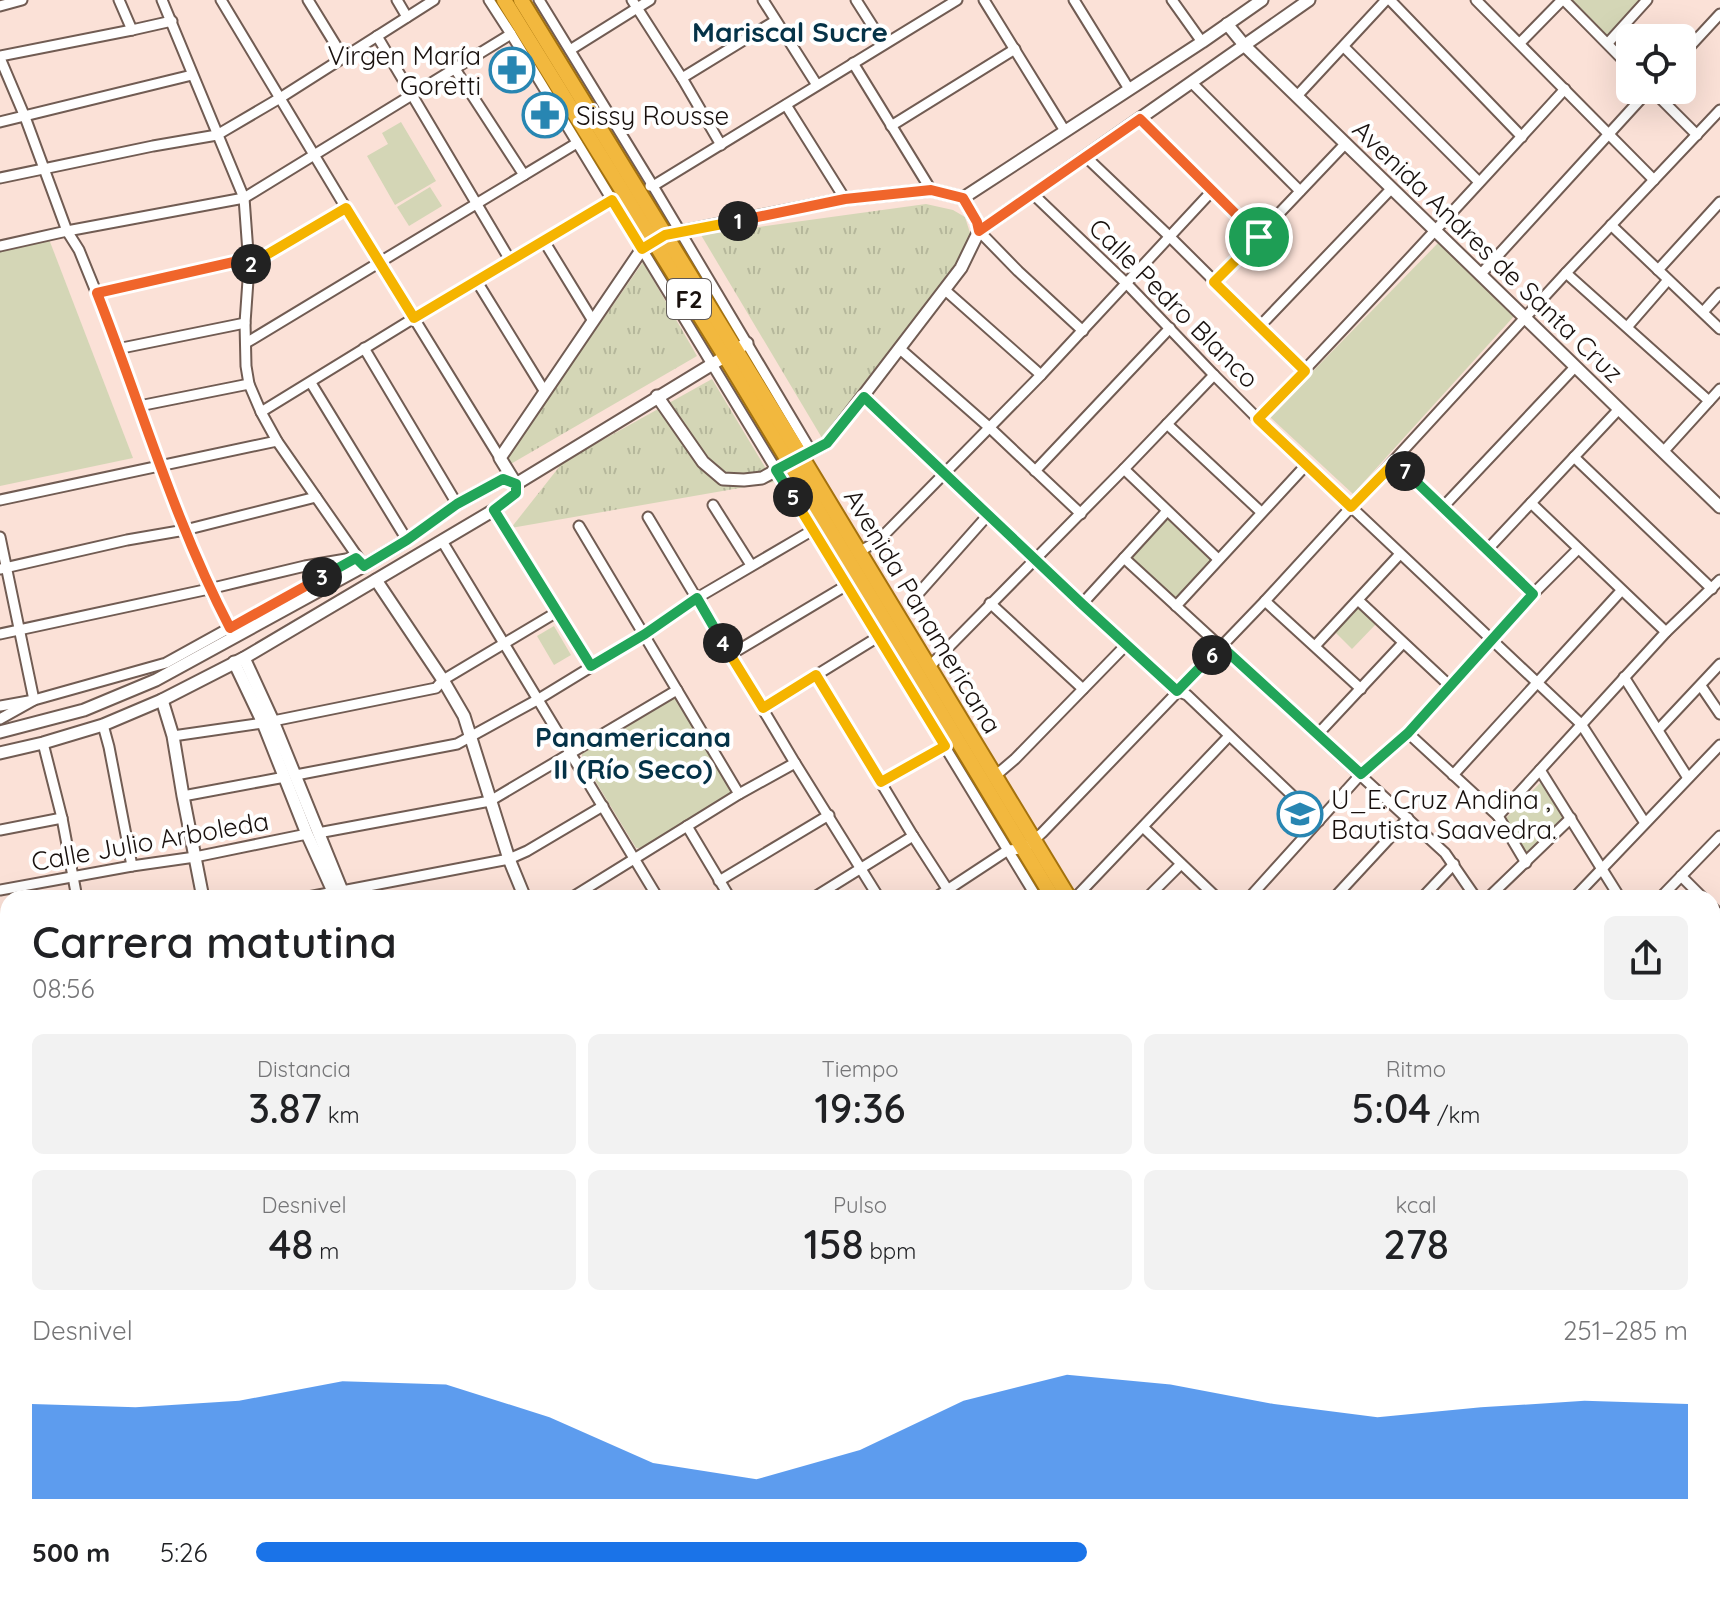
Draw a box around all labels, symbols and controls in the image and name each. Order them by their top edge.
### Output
district label: Mariscal Sucre [692,14,888,49]
map controls [1616,24,1696,104]
button: locate [1616,24,1696,104]
place label: Virgen María Goretti [327,39,481,102]
pharmacy icon: Virgen María Goretti [488,46,536,94]
pharmacy icon: Sissy Rousse [521,91,569,139]
place label: Sissy Rousse [576,99,729,132]
street label: Avenida Andres de Santa Cruz [1346,113,1630,389]
pin: 1 [718,201,758,241]
pin [1225,203,1293,271]
text: 1 [734,207,742,235]
street label: Calle Pedro Blanco [1082,211,1266,395]
icon: arrive [1237,215,1281,259]
pin: 2 [231,244,271,284]
text: 2 [245,250,257,278]
road number: F2 [667,279,711,319]
pin: 7 [1385,451,1425,491]
text: 7 [1399,457,1411,485]
pin: 5 [773,477,813,517]
text: 5 [787,483,799,511]
street label: Avenida Panamericana [837,483,1009,739]
pin: 3 [302,557,342,597]
text: 3 [316,563,328,591]
pin: 4 [703,623,743,663]
text: 4 [717,629,729,657]
pin: 6 [1192,635,1232,675]
text: 6 [1206,641,1218,669]
district label: Panamericana II (Río Seco) [535,719,731,786]
place label: U_E. Cruz Andina , Bautista Saavedra. [1331,783,1557,846]
school or university icon: U_E. Cruz Andina , Bautista Saavedra. [1276,790,1324,838]
street label: Calle Julio Arboleda [29,804,271,878]
text: Carrera matutina [32,914,397,969]
button: share [1604,916,1688,1000]
text: 08:56 [32,972,95,1005]
text: Distancia [257,1055,351,1083]
text: Tiempo [821,1055,899,1083]
text: Ritmo [1386,1055,1446,1083]
text: 3.87 [248,1083,322,1133]
text: 19:36 [815,1083,905,1133]
text: 5:04 [1352,1083,1431,1133]
text: km [322,1101,360,1129]
text: /km [1431,1101,1480,1129]
text: Desnivel [261,1191,347,1219]
text: Pulso [833,1191,887,1219]
text: kcal [1395,1191,1437,1219]
text: 48 [269,1219,313,1269]
text: 158 [804,1219,864,1269]
text: 278 [1383,1219,1449,1269]
text: m [313,1237,339,1265]
text: bpm [864,1237,916,1265]
text: Desnivel [32,1314,133,1347]
text: 251–285 m [1563,1314,1688,1347]
text: 500 m [32,1536,110,1569]
text: 5:26 [160,1536,207,1569]

